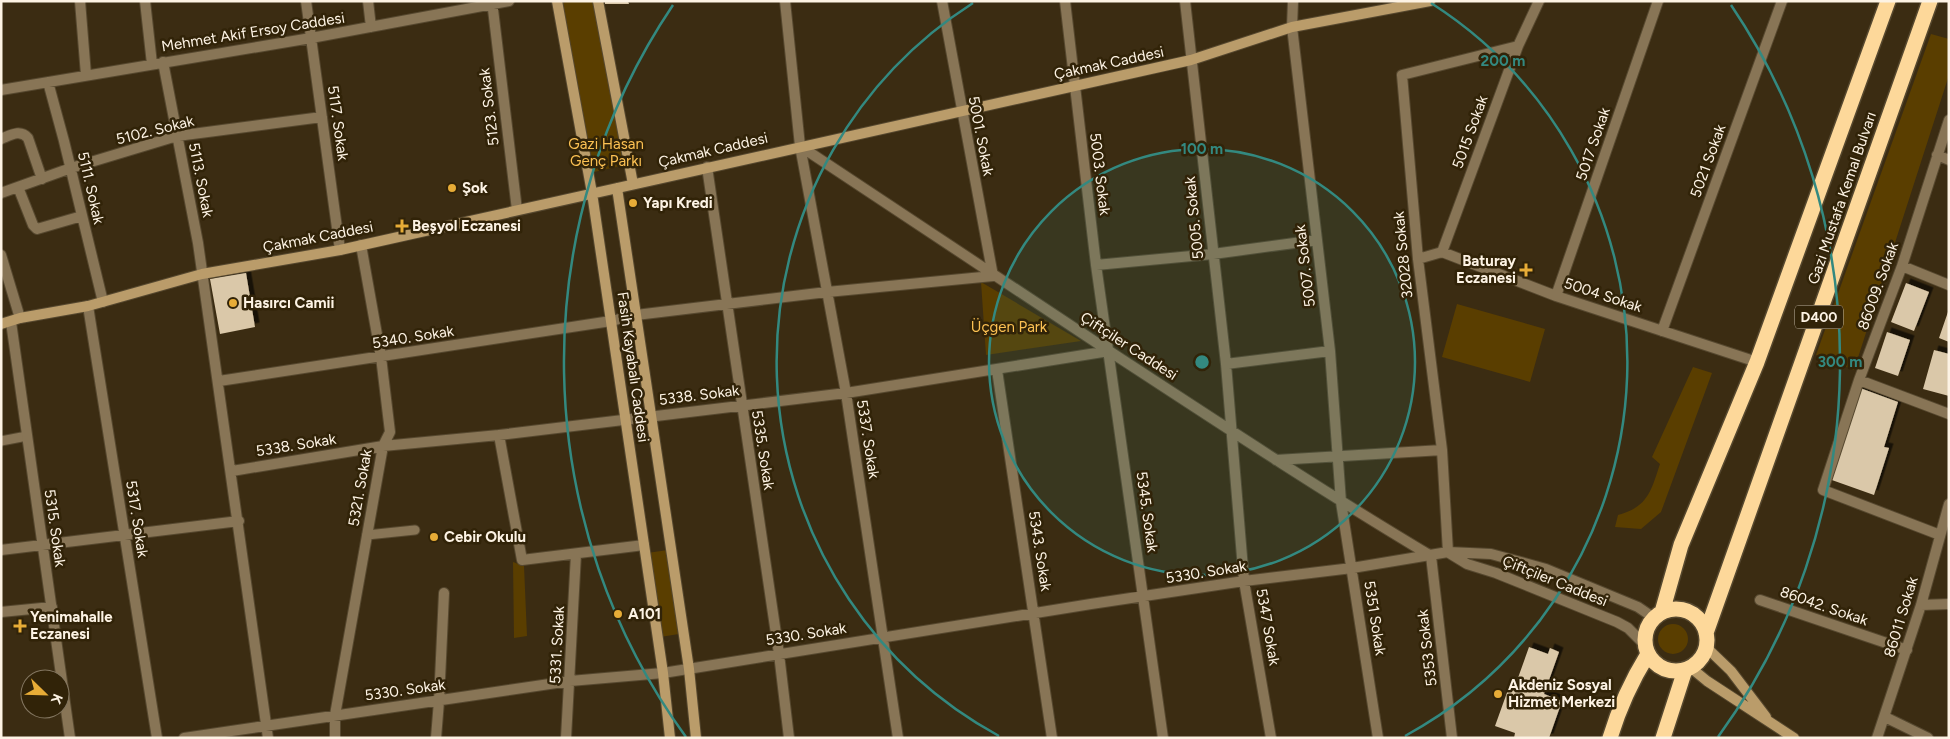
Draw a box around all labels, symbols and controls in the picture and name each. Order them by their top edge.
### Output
street label: Mehmet Akif Ersoy Caddesi [160,9,346,55]
street label: Çakmak Caddesi [1052,43,1166,83]
text: 200 m [1481,52,1525,70]
street label: 5123. Sokak [475,66,503,147]
street label: 5117. Sokak [324,84,352,163]
street label: 5015 Sokak [1448,92,1492,171]
street label: 5001. Sokak [964,95,998,178]
street label: 5017 Sokak [1572,104,1614,183]
street label: Gazi Mustafa Kemal Bulvarı [1804,109,1880,287]
street label: 5102. Sokak [114,111,196,148]
street label: 5021 Sokak [1686,121,1730,200]
street label: Çakmak Caddesi [656,129,770,171]
street label: 5003. Sokak [1086,132,1114,217]
park label: Gazi Hasan Genç Parkı [568,135,644,170]
text: 100 m [1181,140,1223,158]
street label: 5113. Sokak [185,141,217,220]
street label: 5111. Sokak [74,150,108,227]
street label: 5005. Sokak [1181,175,1207,260]
place label: Şok [462,179,488,197]
marker: Şok [446,182,458,194]
place label: Yapı Kredi [643,194,713,212]
marker: Yapı Kredi [627,197,639,209]
street label: 32028 Sokak [1389,210,1417,299]
street label: Çakmak Caddesi [261,217,375,257]
place label: Beşyol Eczanesi [412,217,521,235]
marker: Beşyol Eczanesi [396,220,408,232]
street label: 5007. Sokak [1291,223,1319,308]
street label: 86009. Sokak [1854,239,1902,332]
place label: Baturay Eczanesi [1456,252,1516,287]
marker: Baturay Eczanesi [1520,264,1532,276]
street label: 5004 Sokak [1562,274,1645,316]
street label: Fasih Kayabalı Caddesi [614,291,652,443]
place label: Hasırcı Camii [243,294,334,312]
marker: Hasırcı Camii [227,297,239,309]
road number: D400 [1795,306,1843,328]
street label: Çiftçiler Caddesi [1077,308,1181,384]
park label: Üçgen Park [971,318,1048,336]
street label: 5340. Sokak [371,322,456,352]
centre of rings [1193,353,1211,371]
text: 300 m [1818,353,1862,371]
street label: 5338. Sokak [658,381,741,409]
street label: 5337. Sokak [853,398,883,481]
street label: 5335. Sokak [748,409,778,492]
street label: 5338. Sokak [255,430,338,460]
street label: 5321. Sokak [344,447,376,528]
street label: 5345. Sokak [1132,470,1162,554]
street label: 5317. Sokak [122,479,152,560]
street label: 5315. Sokak [41,488,69,569]
street label: 5343. Sokak [1025,510,1055,593]
place label: Cebir Okulu [444,528,526,546]
marker: Cebir Okulu [428,531,440,543]
street label: Çiftçiler Caddesi [1500,552,1610,610]
street label: 5330. Sokak [1164,557,1248,587]
street label: 86011 Sokak [1880,574,1922,659]
street label: 5351 Sokak [1360,579,1390,657]
street label: 86042. Sokak [1778,583,1871,630]
street label: 5347 Sokak [1252,587,1284,668]
street label: 5331. Sokak [546,605,568,684]
place label: A101 [628,605,661,623]
place label: Yenimahalle Eczanesi [30,608,113,643]
marker: A101 [612,608,624,620]
street label: 5353 Sokak [1413,608,1441,687]
street label: 5330. Sokak [764,619,848,649]
marker: Yenimahalle Eczanesi [14,620,26,632]
north arrow [20,669,70,719]
street label: 5330. Sokak [363,675,447,705]
place label: Akdeniz Sosyal Hizmet Merkezi [1508,676,1615,711]
marker: Akdeniz Sosyal Hizmet Merkezi [1492,688,1504,700]
text: K [47,691,66,707]

